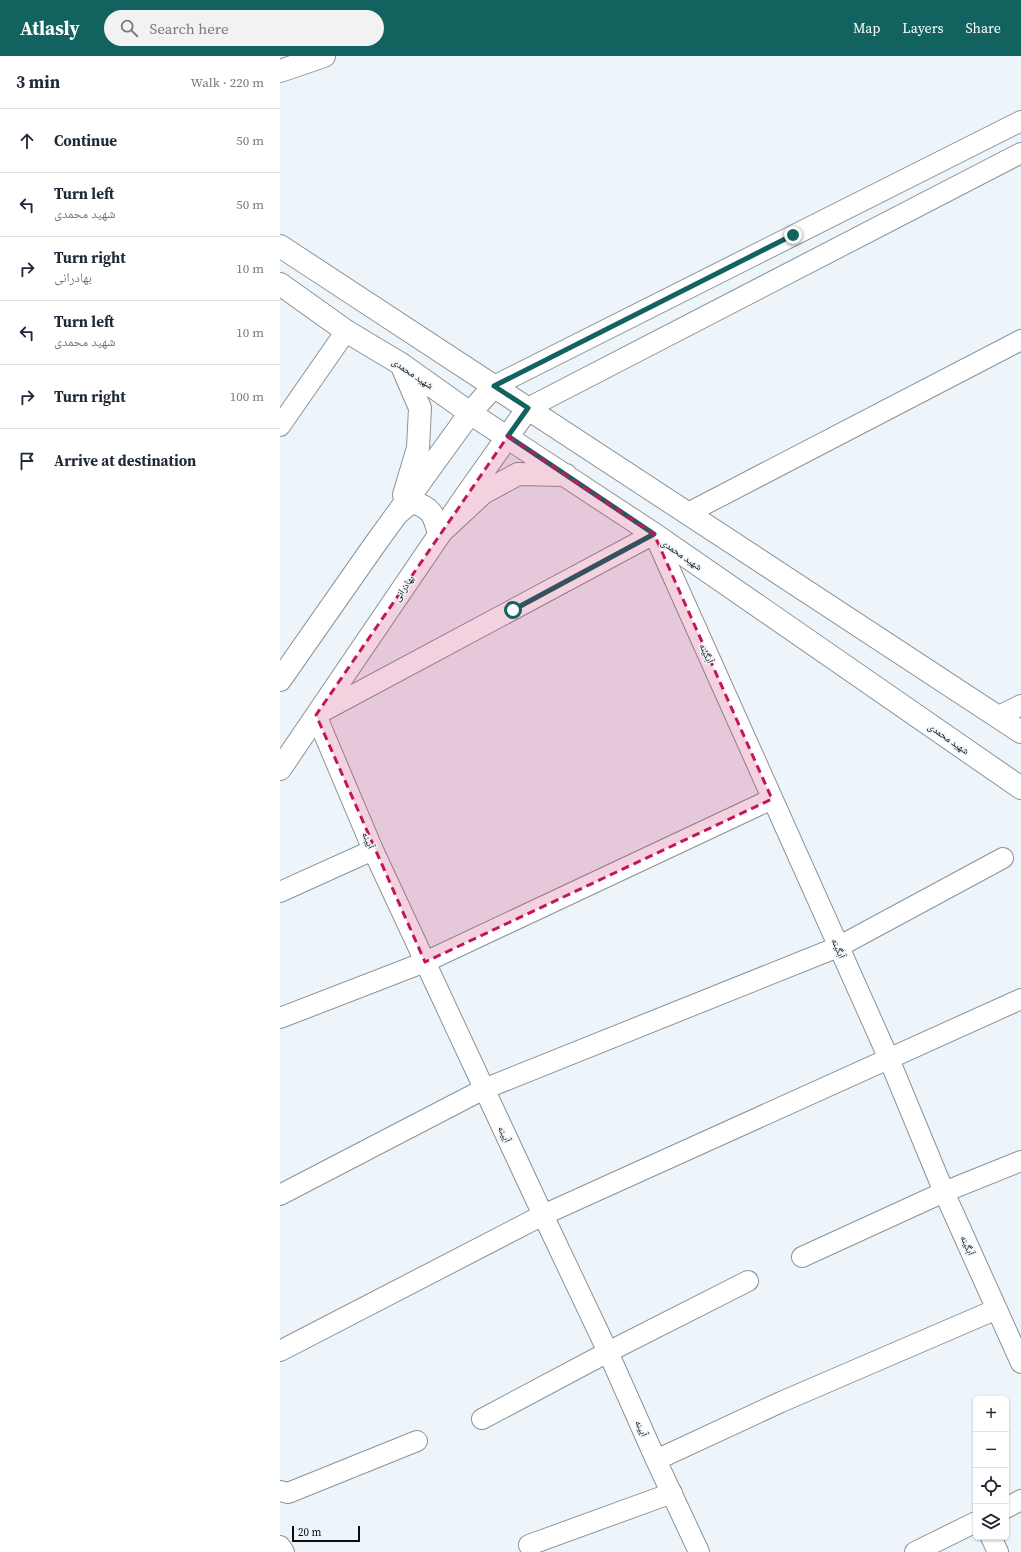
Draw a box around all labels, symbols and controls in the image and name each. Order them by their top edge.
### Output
search box [104,10,384,46]
text: Atlasly [20,15,80,41]
icon: search [118,17,140,39]
text: Search here [150,18,229,39]
text: Map [853,18,880,38]
text: Layers [902,18,944,38]
text: Share [966,18,1001,38]
text: 3 min [16,70,60,94]
text: Walk · 220 m [191,74,264,91]
icon: ahead [16,130,38,152]
text: Continue [54,130,117,151]
text: 50 m [236,132,264,149]
text: Turn left [54,183,114,204]
icon: left [16,194,38,216]
text: 50 m [236,196,264,213]
text: شهید محمدی [54,205,116,222]
route end [784,226,802,244]
text: Turn right [54,247,126,268]
icon: right [16,258,38,280]
text: 10 m [236,260,264,277]
text: بهادرانی [54,269,92,286]
text: Turn left [54,311,114,332]
icon: left [16,322,38,344]
text: 10 m [236,324,264,341]
text: شهید محمدی [54,333,116,350]
street label: شهید محمدی [389,355,436,392]
icon: right [16,386,38,408]
text: Turn right [54,386,126,407]
text: 100 m [230,388,264,405]
icon: arrive [16,450,38,472]
text: Arrive at destination [54,450,196,471]
street label: شهید محمدی [659,536,705,574]
street label: بهادرانی [390,572,417,604]
route start [504,601,522,619]
street label: آبگینه [696,641,717,666]
street label: شهید محمدی [926,720,972,758]
street label: آیینه [359,830,378,851]
street label: آبگینه [828,936,849,961]
street label: آیینه [495,1124,514,1145]
street label: آبگینه [957,1233,978,1258]
map controls [973,1396,1009,1540]
button: + [973,1396,1009,1432]
street label: آیینه [632,1418,651,1439]
button: − [973,1432,1009,1468]
button: locate [973,1468,1009,1504]
button: layers [973,1504,1009,1540]
scale bar [292,1524,360,1543]
text: 20 m [298,1525,321,1540]

